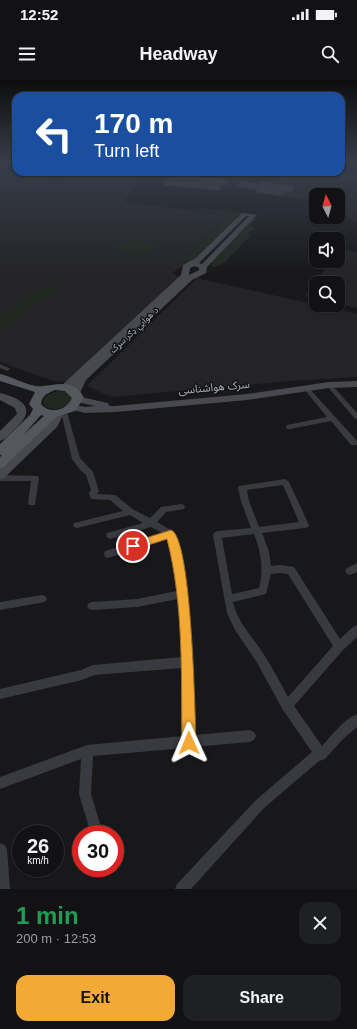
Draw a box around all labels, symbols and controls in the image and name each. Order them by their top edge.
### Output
text: 12:52 [20,6,58,23]
icon: menu [16,43,38,65]
icon: search [319,43,341,65]
text: Headway [139,44,218,64]
icon: left [28,108,80,160]
text: 170 m [94,108,173,139]
text: Turn left [94,141,159,161]
north arrow [309,188,345,224]
map controls [309,188,345,312]
button: sound [309,232,345,268]
button: search [309,276,345,312]
street label: د هوايي ډګر سړک [108,305,162,356]
street label: سرک هواشناسی [178,378,251,397]
pin [116,529,150,563]
icon: arrive [122,535,144,557]
position arrow [168,722,210,764]
speed limit sign: 30 [72,825,124,877]
text: 26 [27,835,49,857]
text: km/h [27,855,49,866]
text: 1 min [16,902,79,929]
button: close [299,902,341,944]
text: 200 m · 12:53 [16,931,96,946]
button: Exit [16,975,175,1021]
button: Share [183,975,341,1021]

